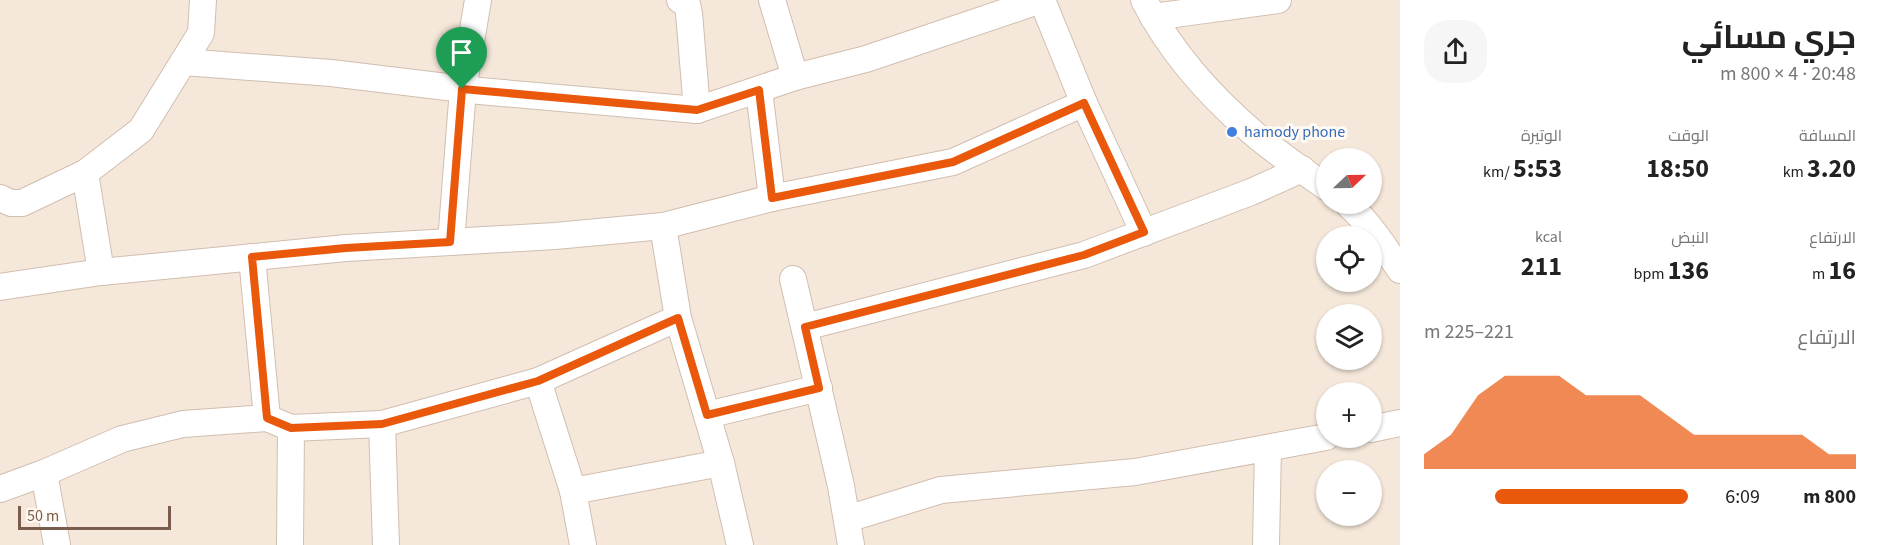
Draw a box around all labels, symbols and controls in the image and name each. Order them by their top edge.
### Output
text: جري مسائي [1682,14,1856,61]
button: share [1424,20,1487,83]
pin [436,27,487,89]
icon: arrive [445,36,478,69]
text: 20:48 · 4 × 800 m [1720,60,1856,88]
place label: hamody phone [1244,121,1345,143]
marker: hamody phone [1225,125,1239,139]
text: الوتيرة [1521,125,1562,147]
text: الوقت [1668,125,1709,147]
text: المسافة [1799,125,1856,147]
north arrow [1316,148,1382,214]
map controls [1316,148,1382,526]
text: 5:53 [1513,150,1562,187]
text: 18:50 [1646,150,1709,187]
text: 3.20 [1807,150,1856,187]
text: /km [1483,161,1513,183]
text: km [1783,161,1807,183]
button: locate [1316,226,1382,292]
text: kcal [1535,226,1562,248]
text: النبض [1671,227,1709,249]
text: الارتفاع [1809,227,1856,249]
text: 211 [1521,248,1562,285]
text: 136 [1668,252,1709,289]
text: 16 [1829,252,1856,289]
text: bpm [1634,263,1668,285]
text: m [1812,263,1829,285]
button: layers [1316,304,1382,370]
text: 221–225 m [1424,318,1514,346]
text: الارتفاع [1797,324,1856,352]
button: + [1316,382,1382,448]
button: − [1316,460,1382,526]
text: 6:09 [1725,483,1760,511]
text: 800 m [1803,483,1856,511]
scale bar [18,503,171,530]
text: 50 m [27,505,59,527]

